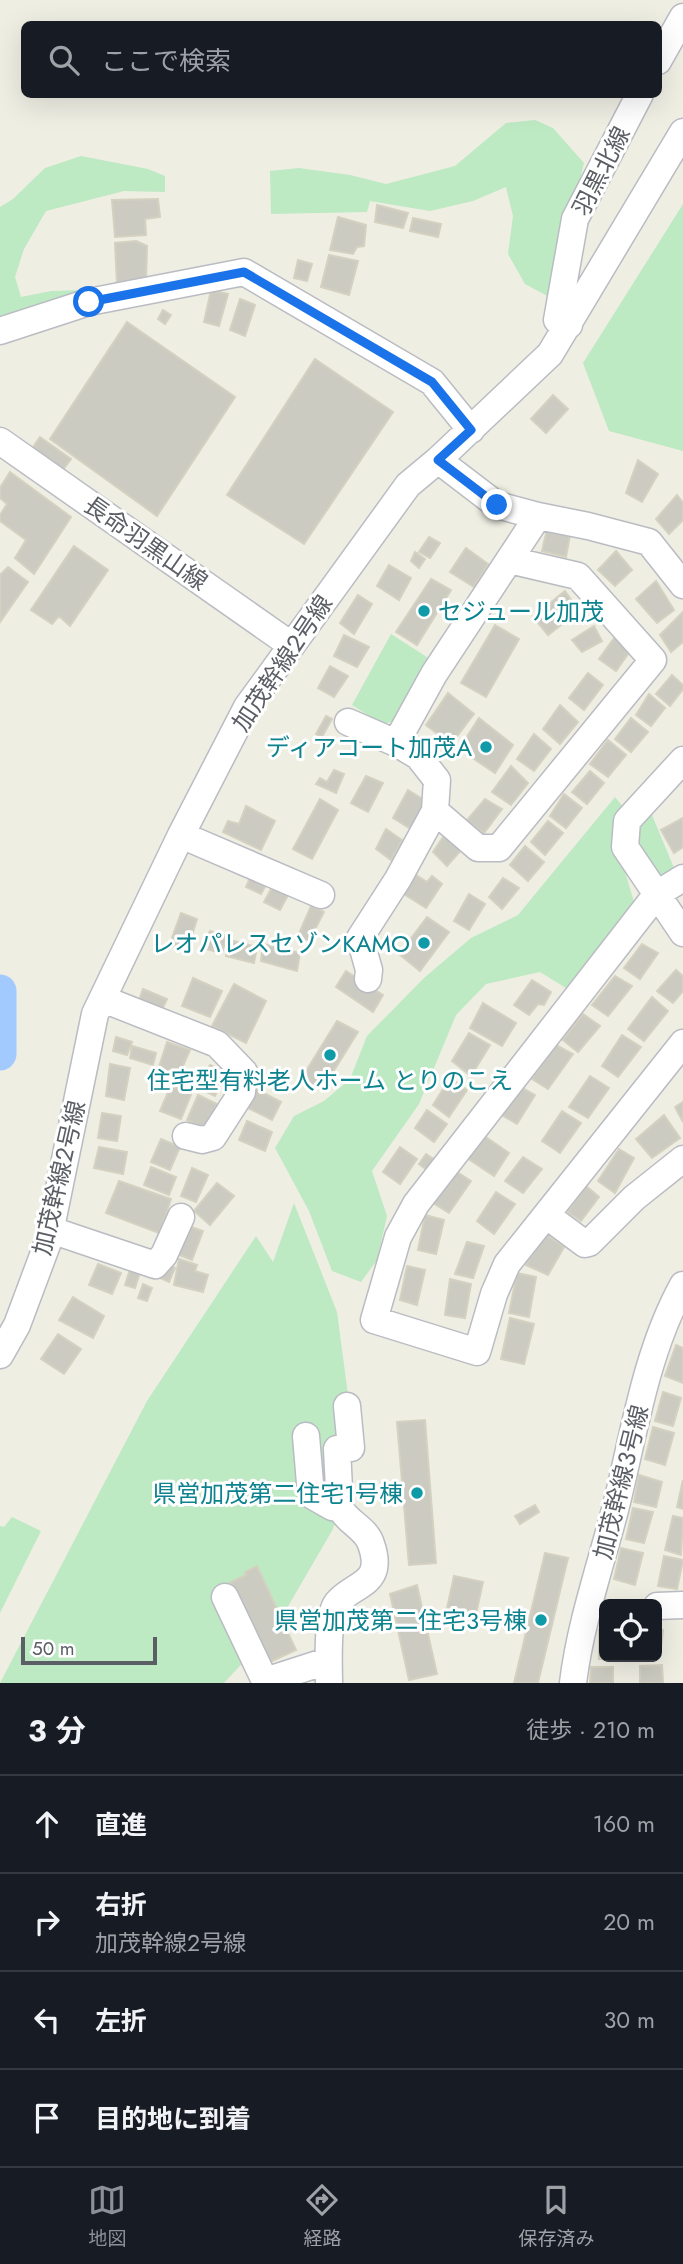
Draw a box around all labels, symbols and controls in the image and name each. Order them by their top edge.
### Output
search box [21,21,662,98]
icon: search [45,41,83,79]
text: ここで検索 [101,42,231,80]
street label: 羽黒北線 [564,120,638,222]
route start [73,286,104,317]
street label: 長命羽黒山線 [77,487,215,599]
route end [481,489,512,520]
street label: 加茂幹線２号線 [223,588,341,738]
place label: セジュール加茂 [438,594,604,629]
marker: セジュール加茂 [416,603,432,619]
place label: ディアコート加茂A [266,730,472,765]
marker: ディアコート加茂A [478,739,494,755]
place label: レオパレスセゾンKAMO [150,926,410,961]
marker: レオパレスセゾンKAMO [416,935,432,951]
marker: 住宅型有料老人ホーム とりのこえ [322,1047,338,1063]
place label: 住宅型有料老人ホーム とりのこえ [147,1063,513,1098]
street label: 加茂幹線２号線 [24,1097,94,1259]
street label: 加茂幹線３号線 [585,1401,657,1563]
place label: 県営加茂第二住宅1号棟 [152,1476,403,1511]
marker: 県営加茂第二住宅1号棟 [409,1485,425,1501]
map controls [599,1599,662,1662]
button: locate [599,1599,662,1662]
place label: 県営加茂第二住宅3号棟 [274,1603,527,1638]
marker: 県営加茂第二住宅3号棟 [533,1612,549,1628]
scale bar [21,1634,158,1666]
text: 50 m [32,1635,75,1662]
text: 3 分 [28,1709,86,1752]
text: 徒歩 · 210 m [526,1713,655,1747]
icon: ahead [28,1805,66,1843]
text: 直進 [95,1806,147,1844]
text: 160 m [593,1807,655,1841]
text: 右折 [95,1886,147,1924]
icon: right [28,1903,66,1941]
text: 20 m [603,1905,655,1939]
text: 加茂幹線２号線 [95,1926,246,1960]
icon: left [28,2001,66,2039]
text: 左折 [95,2002,147,2040]
text: 30 m [604,2003,655,2037]
icon: arrive [28,2099,66,2137]
text: 目的地に到着 [95,2100,251,2138]
tab: 地図 [88,2181,127,2252]
tab: 経路 [303,2181,342,2252]
tab: 保存済み [518,2181,595,2252]

